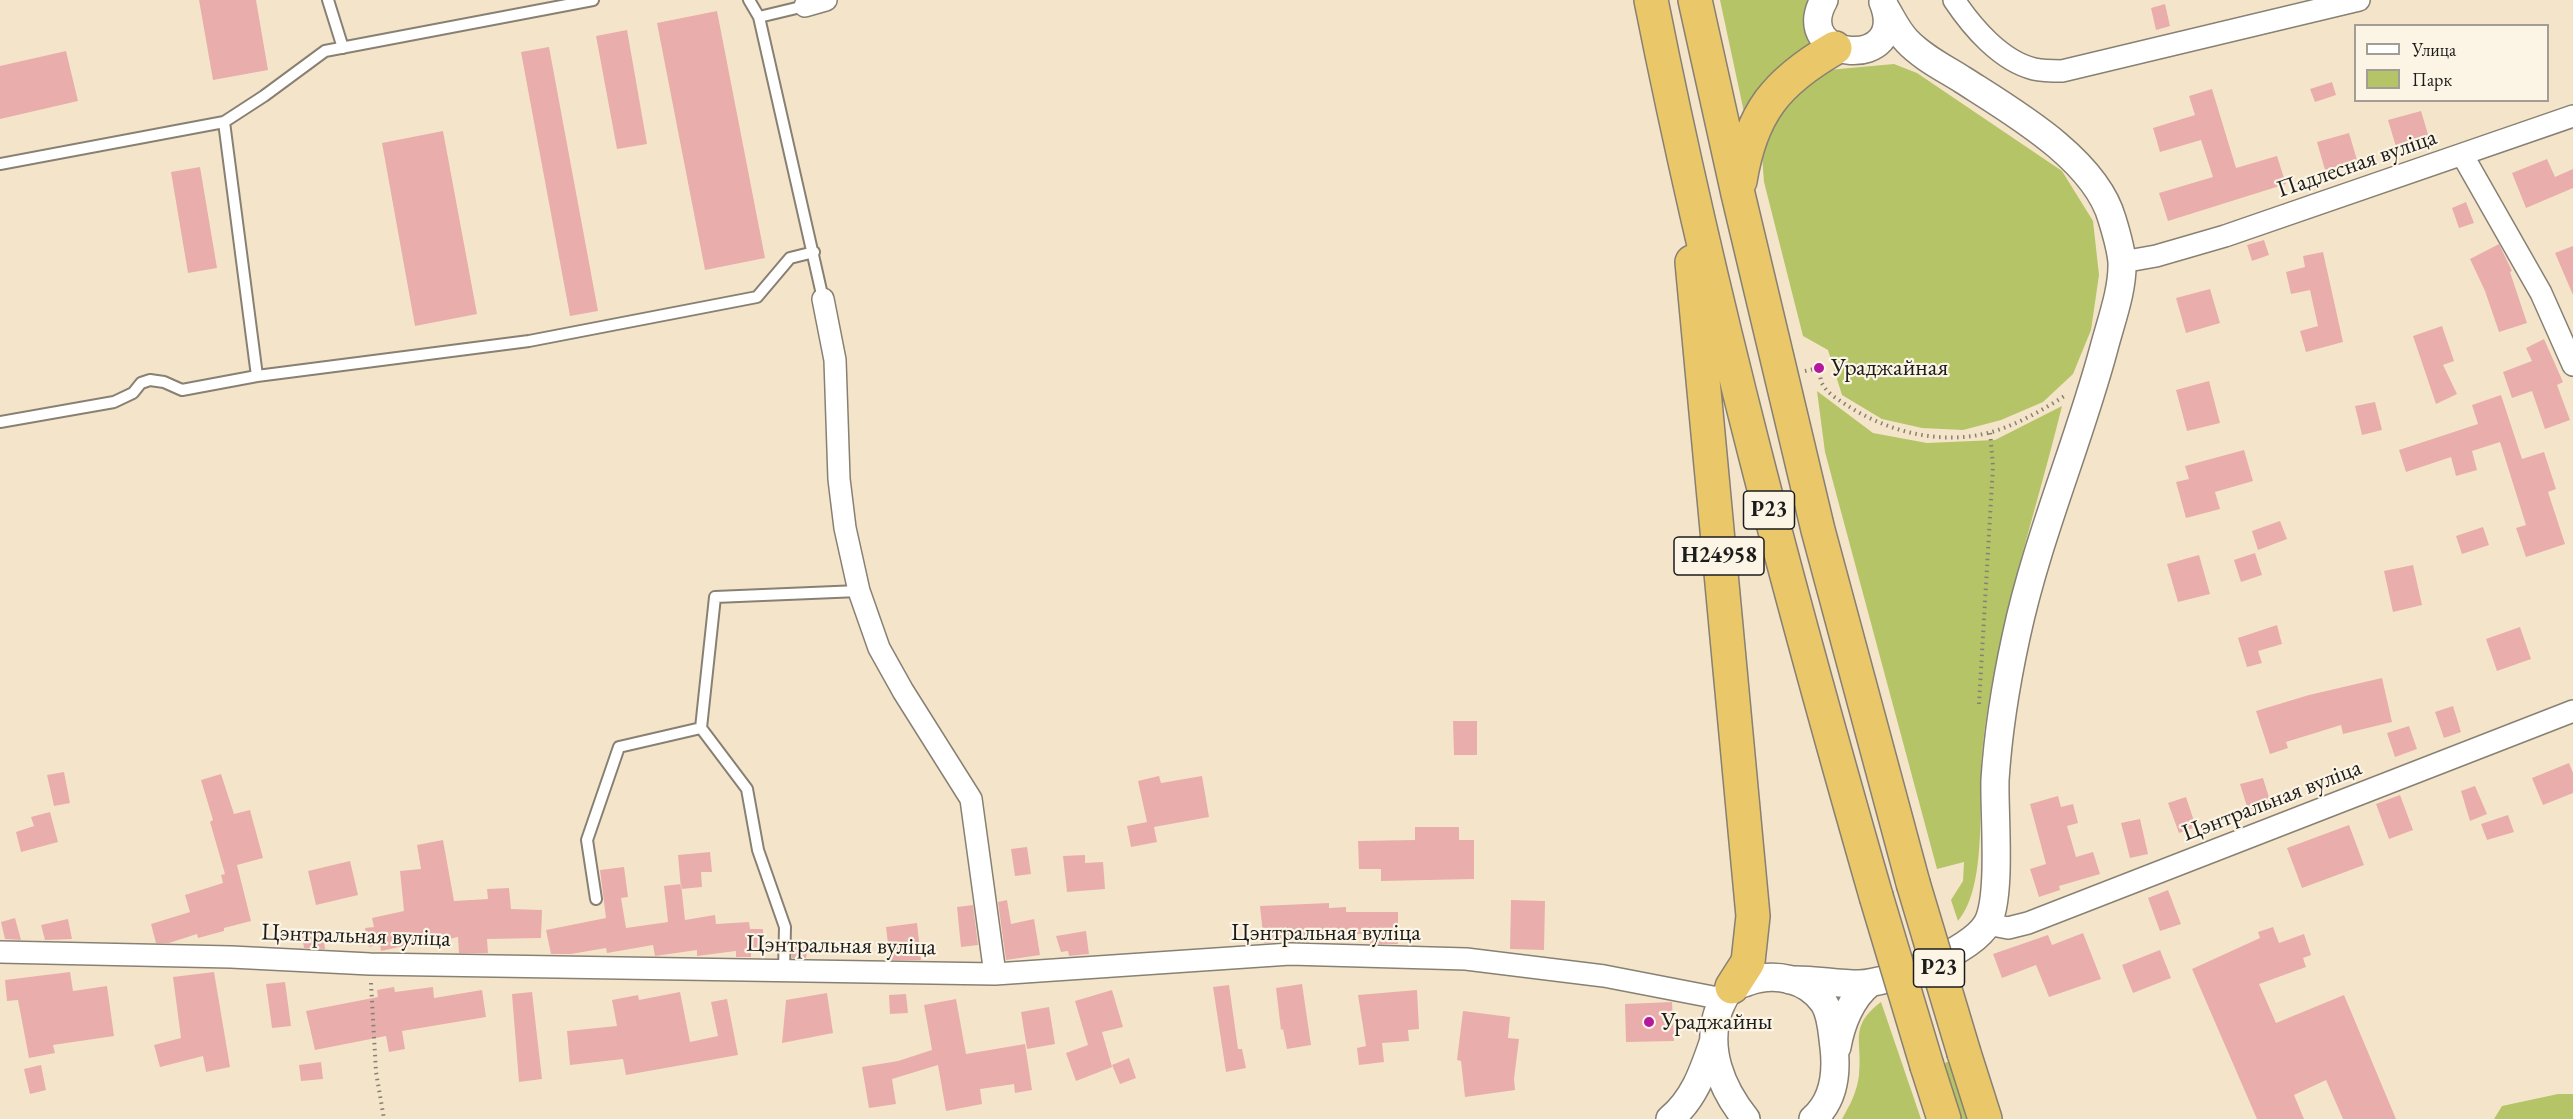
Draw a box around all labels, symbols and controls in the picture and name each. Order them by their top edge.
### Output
legend [2354,24,2549,102]
text: Улица [2412,38,2456,61]
text: Парк [2412,68,2452,91]
street label: Падлесная вуліца [2273,123,2441,205]
place label: Ураджайная [1831,354,1948,382]
marker: Ураджайная [1812,361,1826,375]
road number: Р23 [1744,491,1794,529]
road number: Н24958 [1674,537,1764,575]
street label: Цэнтральная вуліца [2178,754,2366,848]
street label: Цэнтральная вуліца [261,918,451,954]
street label: Цэнтральная вуліца [1231,919,1421,947]
street label: Цэнтральная вуліца [746,930,936,962]
road number: Р23 [1914,949,1964,987]
place label: Ураджайны [1661,1008,1772,1036]
marker: Ураджайны [1642,1015,1656,1029]

